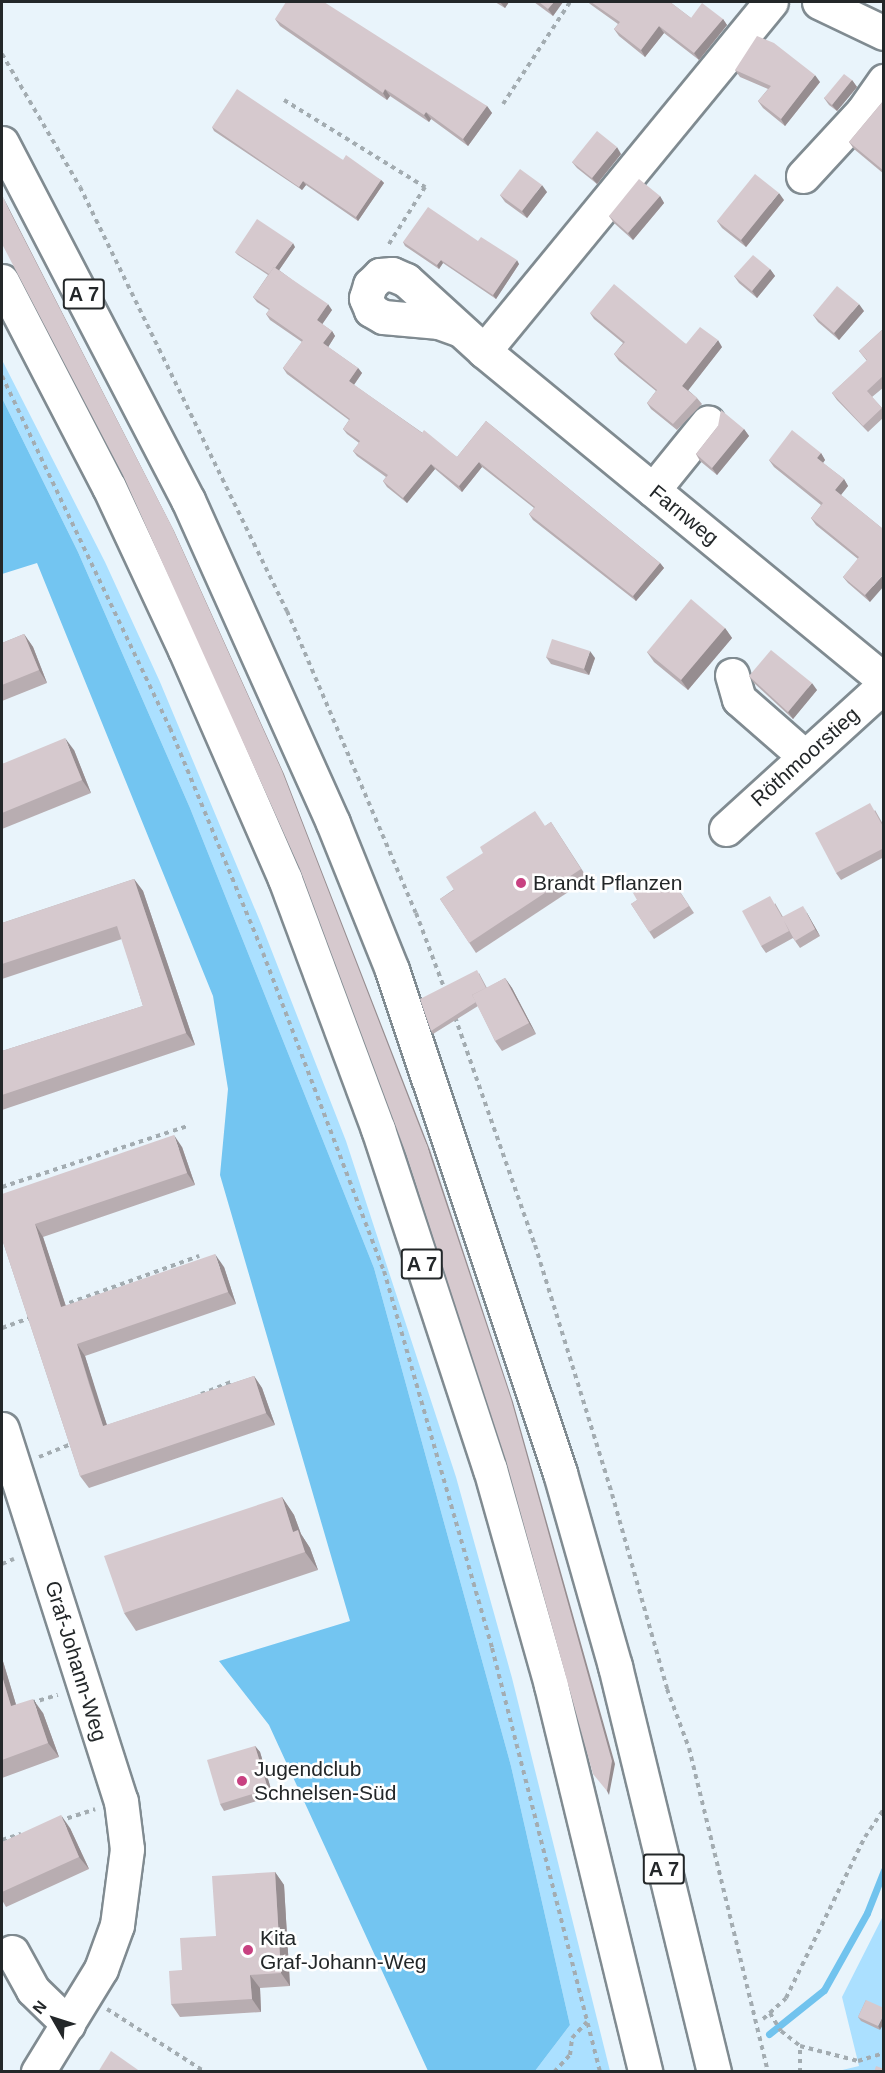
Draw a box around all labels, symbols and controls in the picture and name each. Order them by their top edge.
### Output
road number: A 7 [62,277,106,311]
street label: Farnweg [644,479,724,551]
street label: Röthmoorstieg [746,702,864,812]
place label: Brandt Pflanzen [533,870,682,896]
marker: Brandt Pflanzen [514,876,528,890]
road number: A 7 [400,1247,444,1281]
street label: Graf-Johann-Weg [40,1578,112,1744]
place label: Jugendclub Schnelsen-Süd [254,1756,396,1806]
marker: Jugendclub Schnelsen-Süd [235,1774,249,1788]
road number: A 7 [642,1852,686,1886]
place label: Kita Graf-Johann-Weg [260,1925,427,1975]
marker: Kita Graf-Johann-Weg [241,1943,255,1957]
north arrow [24,1989,84,2049]
text: N [29,1998,50,2017]

